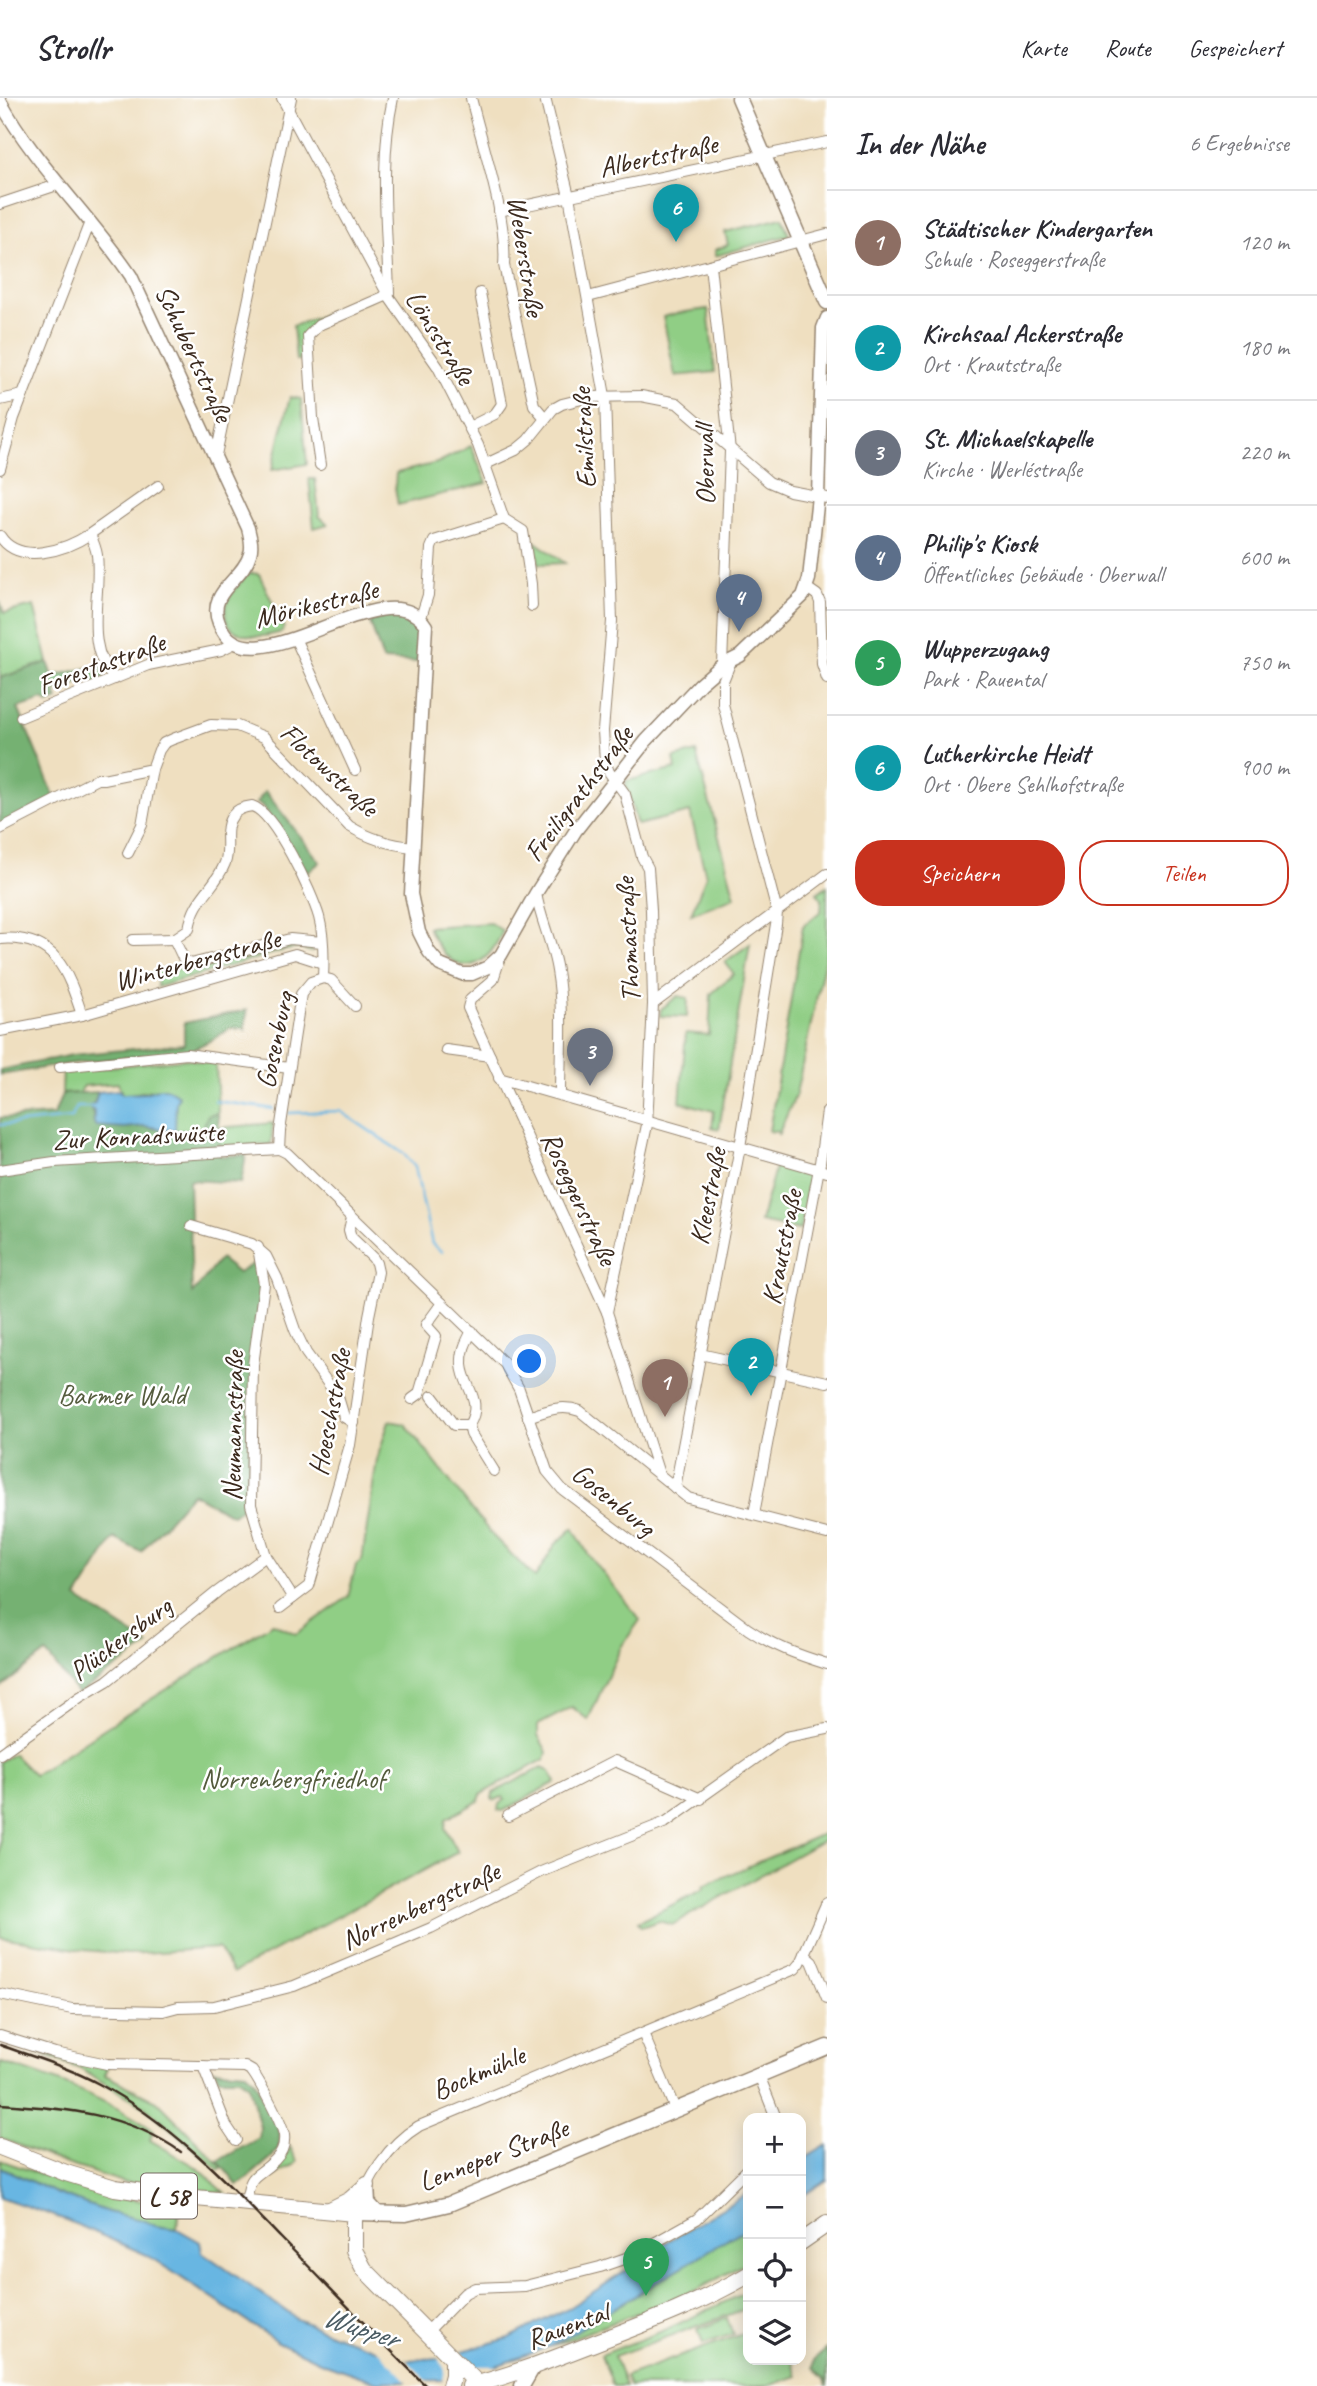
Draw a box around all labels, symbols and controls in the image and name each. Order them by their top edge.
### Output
text: Strollr [35,27,110,69]
text: Karte [1021,33,1067,63]
text: Route [1105,33,1150,63]
text: Gespeichert [1188,33,1282,63]
text: In der Nähe [855,125,984,163]
street label: Albertstraße [596,126,722,185]
text: 6 Ergebnisse [1189,129,1289,158]
pin: 6 [653,184,699,242]
street label: Weberstraße [500,193,554,321]
text: Städtischer Kindergarten [922,212,1152,245]
text: 1 [873,228,883,257]
text: 120 m [1240,228,1289,257]
text: Schule · Roseggerstraße [922,245,1105,274]
street label: Schubertstraße [148,279,242,429]
street label: Lönsstraße [398,283,484,393]
text: Kirchsaal Ackerstraße [922,317,1121,350]
text: 2 [873,333,883,362]
text: 180 m [1240,333,1289,362]
text: Ort · Krautstraße [922,350,1060,379]
street label: Emilstraße [563,385,604,489]
street label: Oberwall [686,419,723,506]
text: St. Michaelskapelle [922,422,1092,455]
text: 3 [873,438,883,467]
text: 220 m [1240,438,1289,467]
text: Kirche · Werléstraße [922,455,1082,484]
text: Philip's Kiosk [922,527,1037,560]
text: 4 [873,543,883,572]
text: 600 m [1240,543,1289,572]
text: Öffentliches Gebäude · Oberwall [922,560,1163,589]
street label: Mörikestraße [251,571,383,636]
pin: 4 [716,574,762,632]
street label: Forestastraße [33,624,171,703]
text: Wupperzugang [922,632,1048,665]
text: 5 [873,648,883,677]
text: 750 m [1240,648,1289,677]
text: Park · Rauental [922,665,1044,694]
street label: Flotowstraße [273,715,388,825]
street label: Freiligrathstraße [516,717,642,868]
text: Lutherkirche Heidt [922,737,1090,770]
text: 6 [873,753,883,782]
text: 900 m [1240,753,1289,782]
text: Ort · Obere Sehlhofstraße [922,770,1123,799]
button: Speichern [855,840,1065,906]
button: Teilen [1079,840,1289,906]
street label: Thomastraße [607,875,648,1003]
street label: Winterbergstraße [111,920,286,998]
street label: Gosenburg [247,987,302,1091]
pin: 3 [567,1028,613,1086]
street label: Zur Konradswüste [52,1113,226,1157]
street label: Roseggerstraße [533,1126,627,1272]
street label: Kleestraße [681,1143,734,1247]
street label: Krautstraße [753,1185,810,1308]
pin: 2 [728,1338,774,1396]
street label: Hoeschstraße [300,1344,359,1478]
your location [512,1344,546,1378]
street label: Neumannstraße [214,1349,251,1501]
pin: 1 [642,1359,688,1417]
park label: Barmer Wald [58,1377,190,1412]
street label: Gosenburg [565,1455,664,1545]
street label: Plückersburg [62,1588,180,1688]
park label: Norrenbergfriedhof [201,1761,391,1796]
street label: Norrenbergstraße [335,1853,507,1957]
street label: Bockmühle [426,2037,532,2108]
street label: Lenneper Straße [413,2109,575,2199]
map controls [743,2113,806,2365]
button: + [743,2113,806,2176]
road number: L 58 [141,2174,197,2218]
button: − [743,2176,806,2239]
pin: 5 [623,2238,669,2296]
button: locate [743,2239,806,2302]
street label: Rauental [521,2292,618,2357]
water label: Wupper [319,2297,408,2358]
button: layers [743,2302,806,2365]

